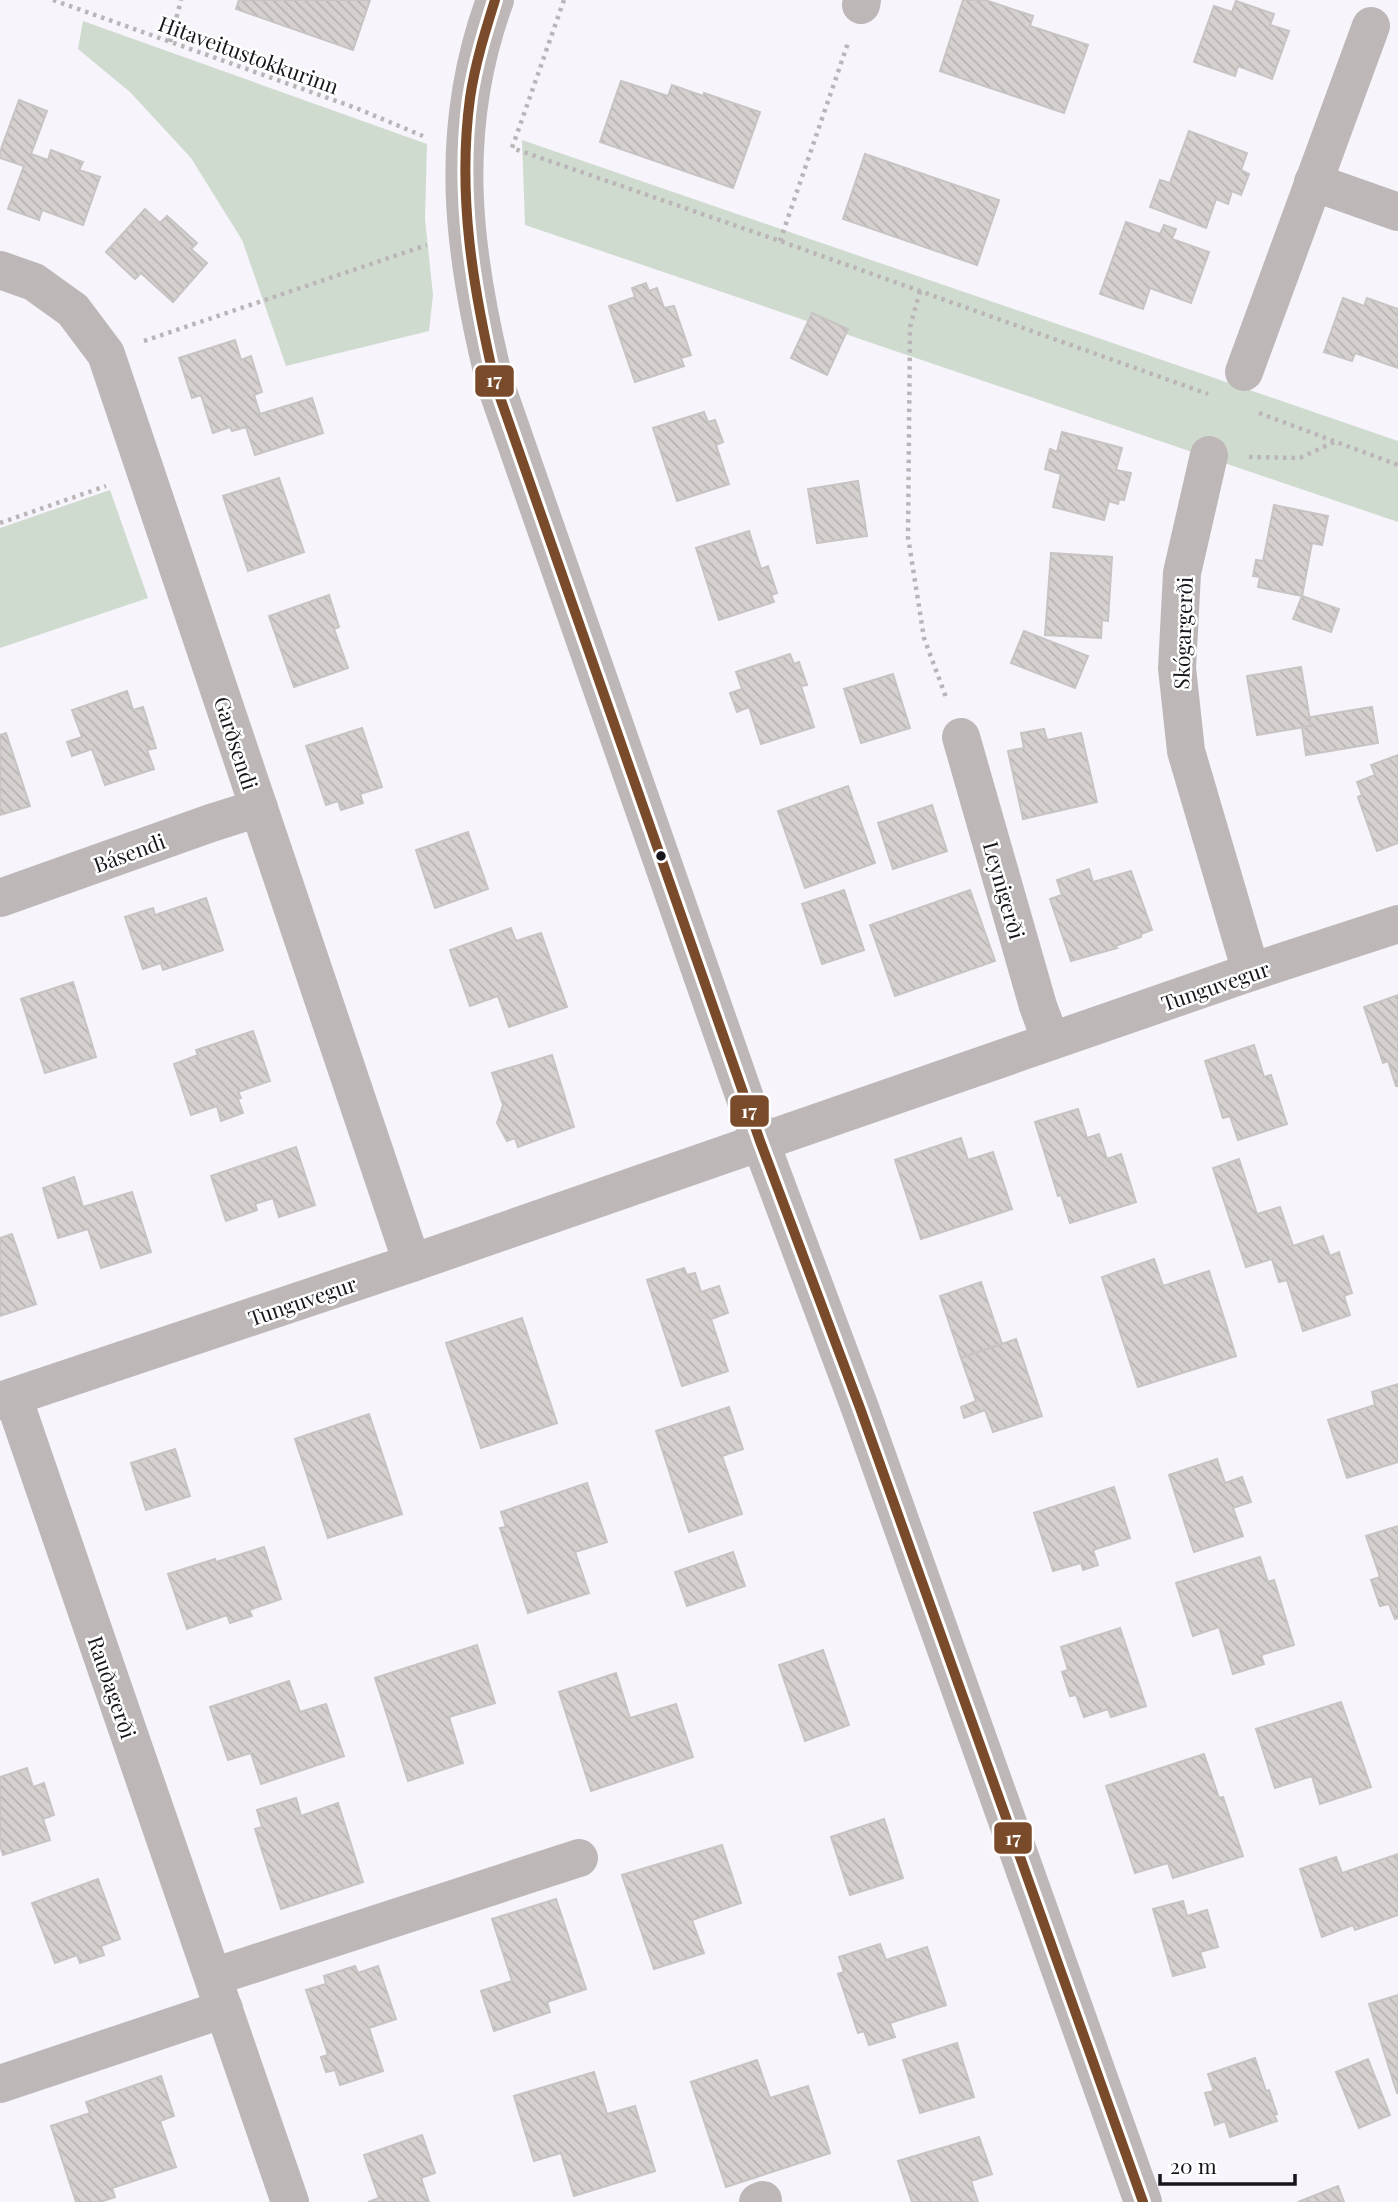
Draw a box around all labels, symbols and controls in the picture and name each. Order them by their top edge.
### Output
street label: Hitaveitustokkurinn [155,8,343,100]
line badge: 17 [474,364,515,398]
text: 17 [486,366,502,392]
street label: Skógargerði [1166,576,1198,690]
street label: Garðsendi [209,693,265,793]
street label: Básendi [89,826,169,878]
street label: Leynigerði [978,838,1032,942]
unlabelled marker [654,849,668,863]
street label: Tunguvegur [1157,953,1273,1017]
line badge: 17 [729,1094,770,1128]
text: 17 [741,1097,757,1123]
street label: Tunguvegur [244,1268,360,1332]
street label: Rauðagerði [82,1632,144,1742]
line badge: 17 [993,1821,1033,1855]
text: 17 [1005,1824,1021,1850]
scale bar [1160,2142,1295,2186]
text: 20 m [1170,2151,1217,2179]

